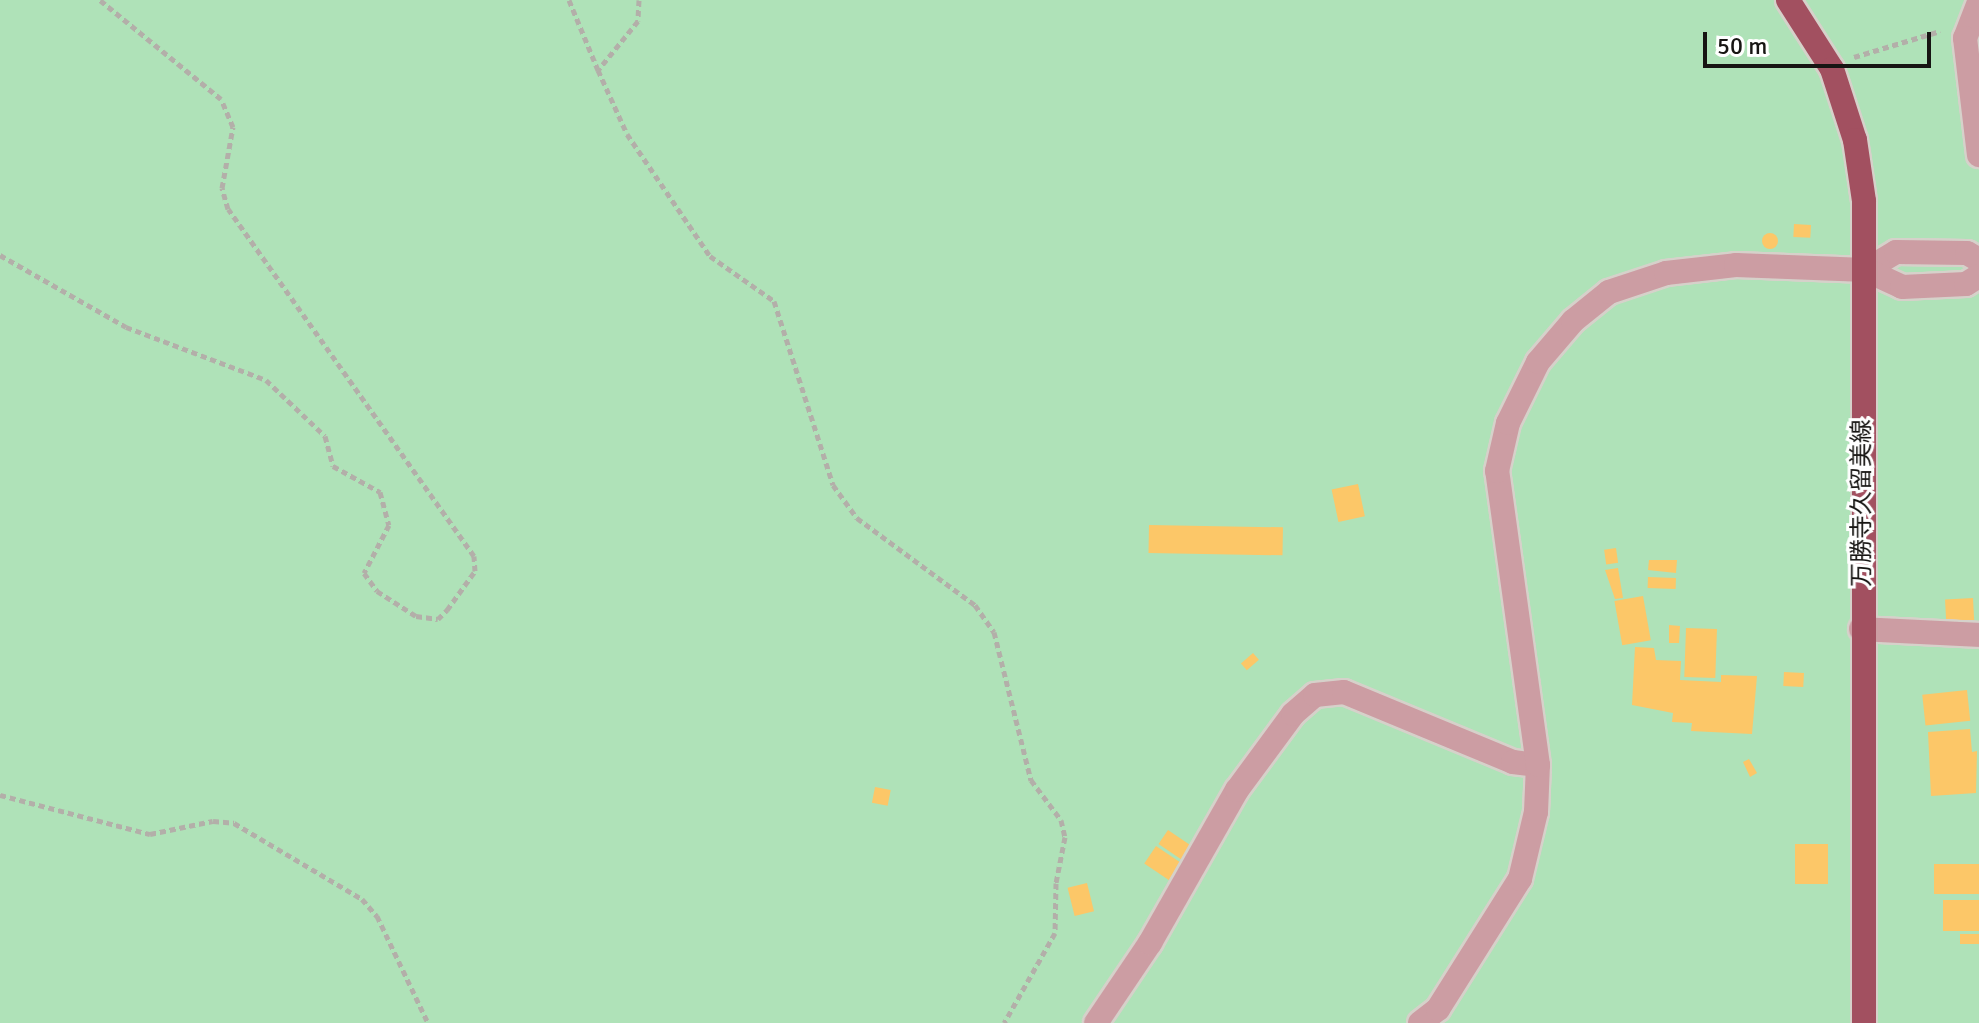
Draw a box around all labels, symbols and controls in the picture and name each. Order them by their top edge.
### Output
scale bar [1707,16,1935,66]
text: 50 m [1717,31,1767,61]
street label: 万勝寺久留美線 [1848,419,1876,587]

